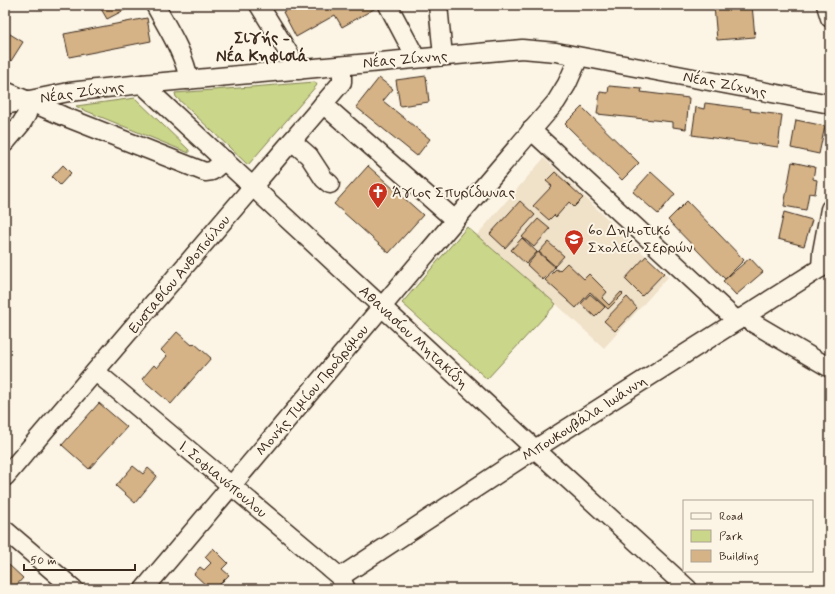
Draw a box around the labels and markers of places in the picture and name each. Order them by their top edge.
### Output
church icon: Άγιος Σπυρίδωνας [367,181,389,209]
place label: Άγιος Σπυρίδωνας [392,183,515,203]
place label: 6ο Δημοτικό Σχολείο Σερρών [588,221,693,258]
school or university icon: 6ο Δημοτικό Σχολείο Σερρών [563,228,585,256]

